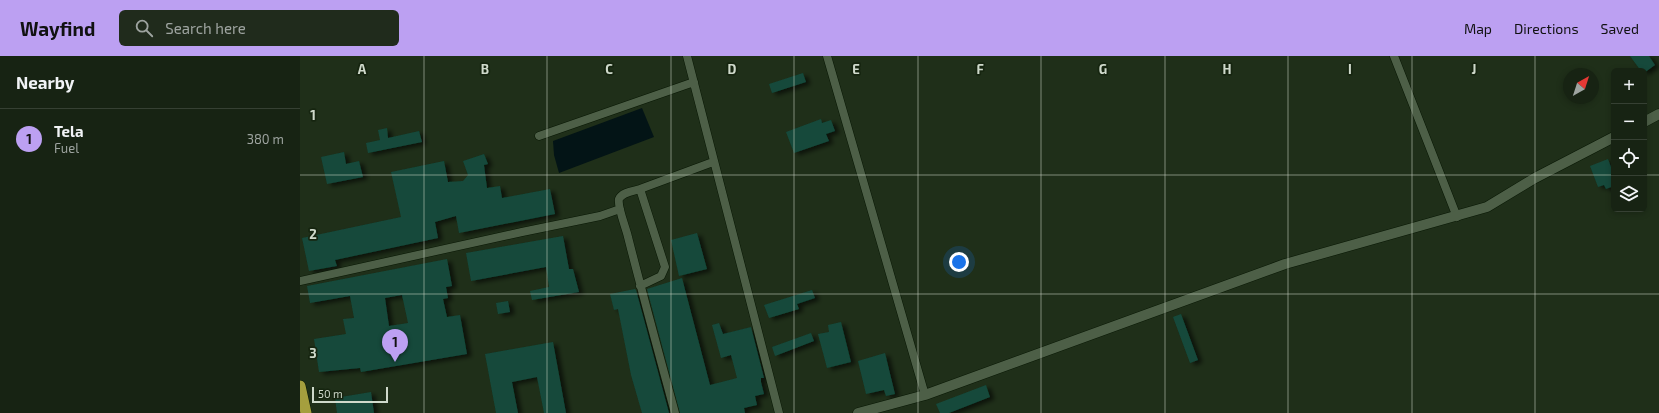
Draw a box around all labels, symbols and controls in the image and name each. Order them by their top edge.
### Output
search box [119,10,399,46]
text: Wayfind [20,17,95,40]
icon: search [133,17,155,39]
text: Search here [165,19,246,37]
text: Map [1464,20,1492,37]
text: Directions [1514,20,1579,37]
text: Saved [1601,20,1639,37]
text: A [358,61,367,77]
text: B [481,61,489,77]
text: C [605,61,613,77]
text: D [728,61,737,77]
text: E [852,61,860,77]
text: F [976,61,984,77]
text: G [1099,61,1107,77]
text: H [1223,61,1232,77]
text: I [1348,61,1352,77]
text: J [1472,61,1476,77]
north arrow [1563,68,1599,104]
map controls [1611,68,1647,212]
button: + [1611,68,1647,104]
text: Nearby [16,72,74,92]
button: − [1611,104,1647,140]
text: 1 [310,107,316,123]
text: Tela [54,122,83,140]
text: 1 [26,131,32,147]
text: 380 m [247,131,284,147]
text: Fuel [54,140,79,156]
button: locate [1611,140,1647,176]
button: layers [1611,176,1647,212]
text: 2 [309,226,317,242]
your location [949,252,969,272]
pin: 1 [382,329,408,362]
text: 3 [309,345,317,361]
scale bar [312,385,388,404]
text: 50 m [318,387,343,400]

